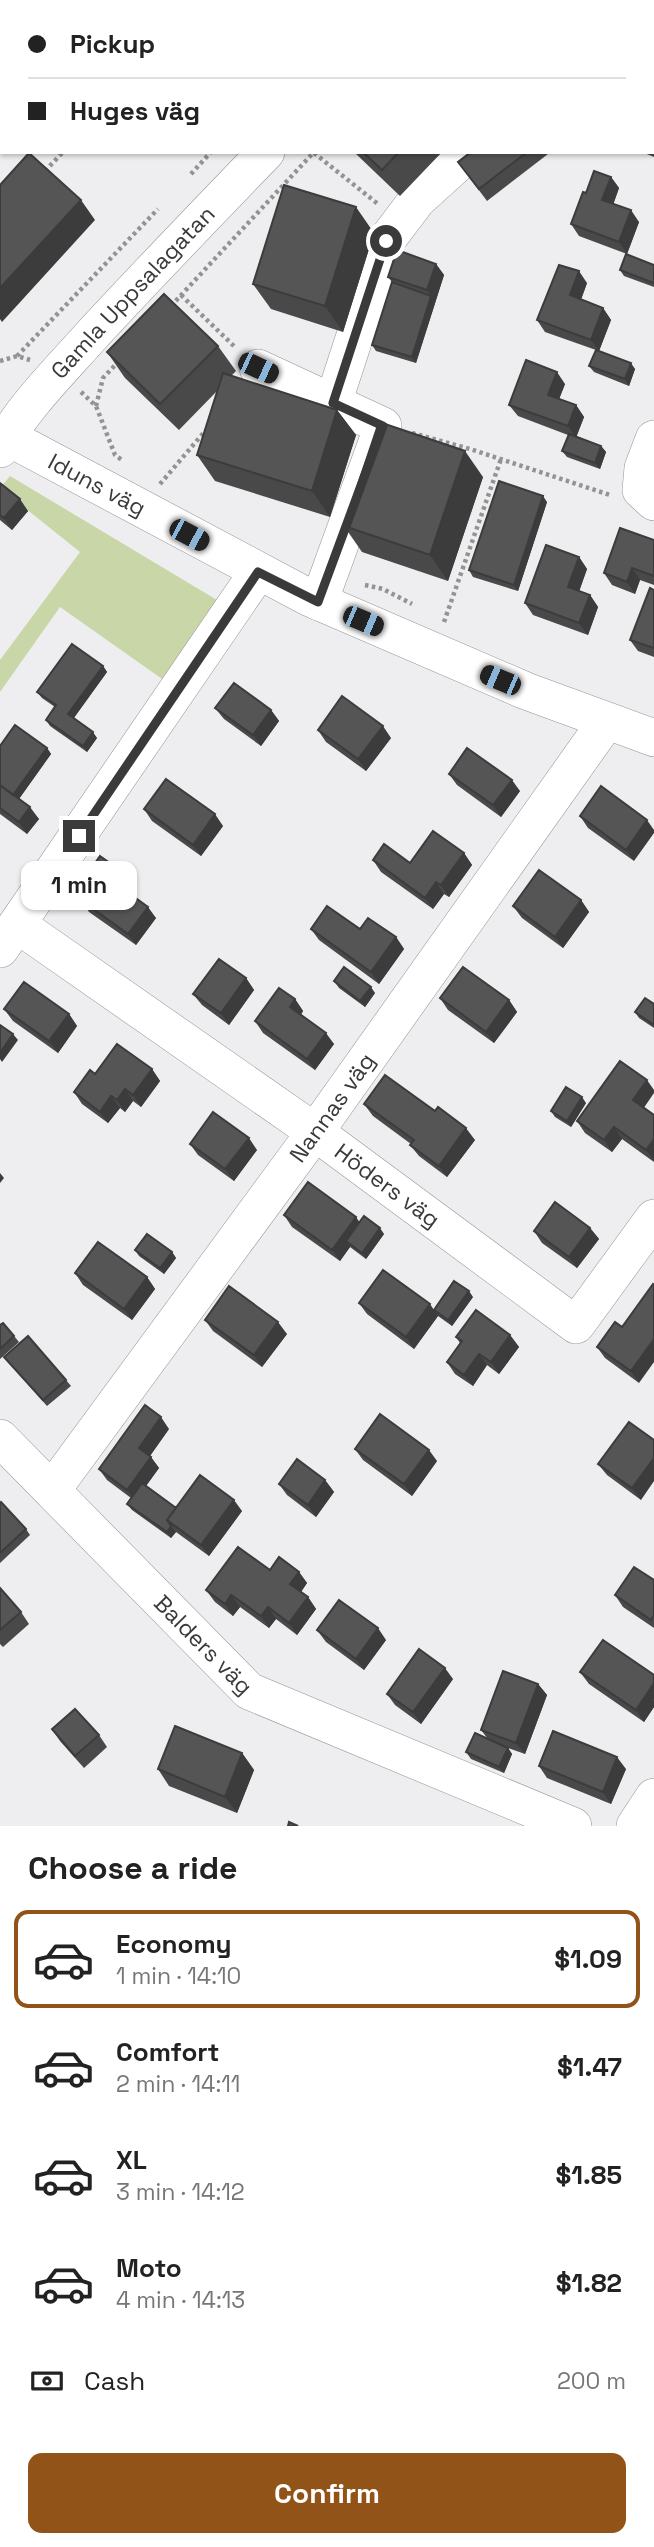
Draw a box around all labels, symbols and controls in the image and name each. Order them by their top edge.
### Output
text: Pickup [70,27,155,61]
text: Huges väg [70,94,200,128]
street label: Gamla Uppsalagatan [44,199,221,385]
route start [370,225,402,257]
car [235,350,282,386]
street label: Iduns väg [43,446,151,523]
car [166,516,213,554]
car [340,603,387,639]
car [477,662,524,698]
route end [63,820,95,852]
callout: 1 min [21,860,137,910]
text: 1 min [51,870,107,900]
street label: Nannas väg [283,1047,381,1168]
street label: Höders väg [329,1137,446,1234]
street label: Balders väg [148,1588,259,1701]
text: Choose a ride [28,1848,238,1888]
text: Economy [116,1927,232,1961]
icon: car [32,1928,95,1991]
text: $1.09 [554,1942,622,1976]
text: 1 min · 14:10 [116,1961,241,1991]
text: Comfort [116,2035,219,2069]
icon: car [32,2036,95,2099]
text: $1.47 [557,2050,622,2084]
text: 2 min · 14:11 [116,2069,240,2099]
text: XL [116,2143,147,2177]
icon: car [32,2144,95,2207]
text: $1.85 [556,2158,622,2192]
text: 3 min · 14:12 [116,2177,245,2207]
text: Moto [116,2251,182,2285]
icon: car [32,2252,95,2315]
text: $1.82 [556,2266,622,2300]
text: 4 min · 14:13 [116,2285,245,2315]
icon: cash [28,2362,66,2400]
text: Cash [84,2364,145,2398]
text: 200 m [557,2366,626,2396]
button: Confirm [28,2453,626,2533]

